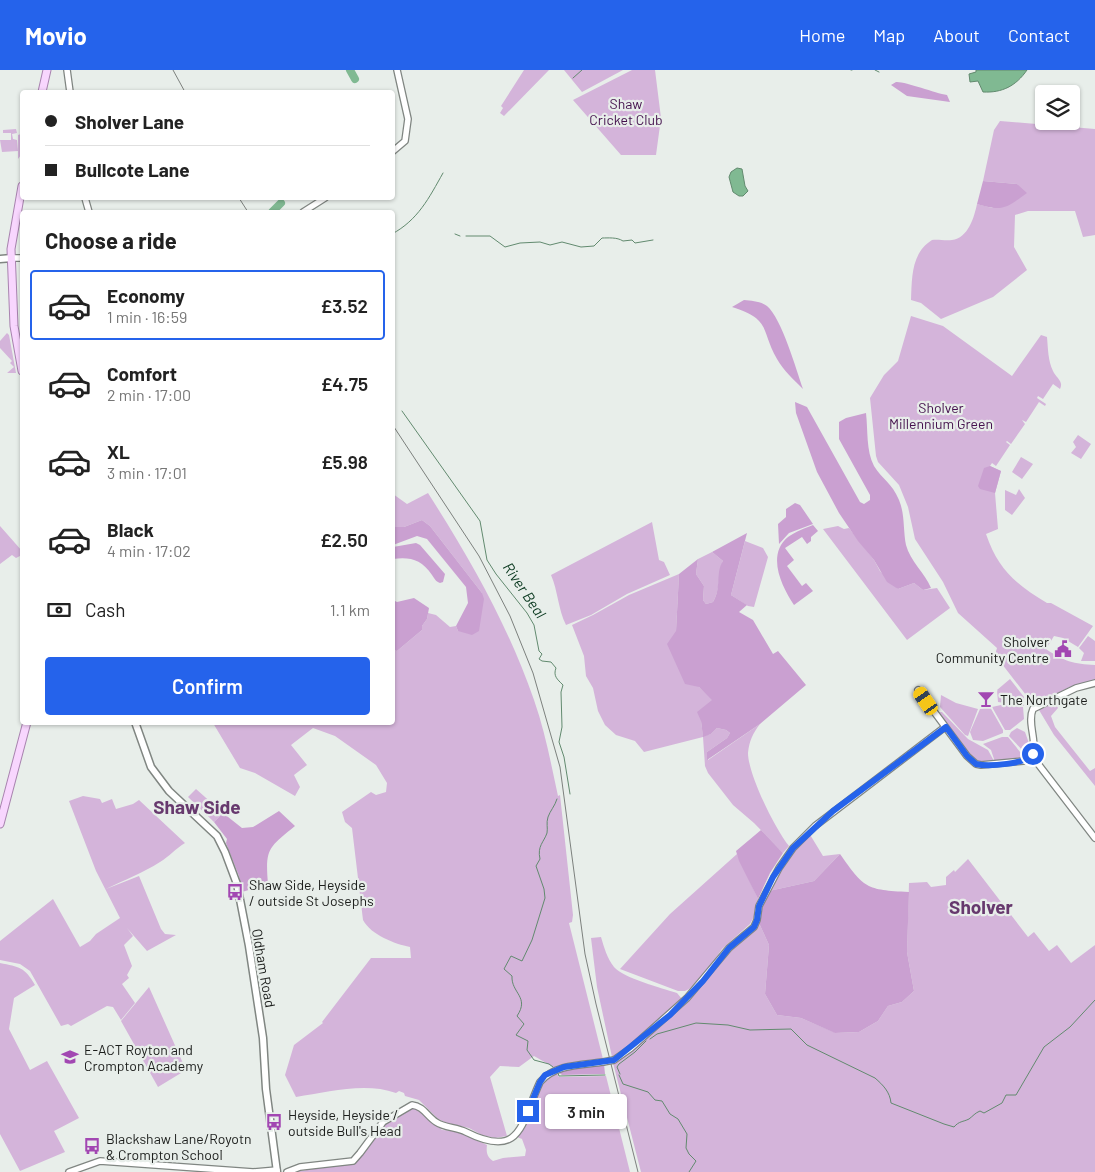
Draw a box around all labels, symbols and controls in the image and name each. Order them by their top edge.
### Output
text: Movio [25,21,87,50]
text: Home [799,24,845,46]
text: Map [873,24,905,46]
text: About [933,24,980,46]
text: Contact [1008,24,1070,46]
map controls [1035,85,1080,130]
button: layers [1035,85,1080,130]
park label: Shaw Cricket Club [589,95,663,128]
text: Sholver Lane [75,110,184,133]
text: Bullcote Lane [75,158,190,181]
text: Choose a ride [45,227,177,253]
icon: car [47,283,92,328]
text: Economy [107,284,185,307]
text: £3.52 [321,294,368,317]
text: 1 min · 16:59 [107,307,187,326]
icon: car [47,361,92,406]
text: Comfort [107,362,177,385]
text: £4.75 [321,372,368,395]
text: 2 min · 17:00 [107,385,191,404]
park label: Sholver Millennium Green [889,399,993,432]
icon: car [47,439,92,484]
text: XL [107,440,130,463]
text: £5.98 [321,450,368,473]
text: 3 min · 17:01 [107,463,187,482]
icon: car [47,517,92,562]
text: Black [107,518,154,541]
text: £2.50 [320,528,368,551]
text: 4 min · 17:02 [107,541,191,560]
water label: River Beal [500,559,551,622]
icon: cash [45,596,73,624]
text: Cash [85,598,126,621]
text: 1.1 km [330,600,370,619]
place label: Sholver Community Centre [936,633,1049,666]
public building icon: Sholver Community Centre [1053,639,1073,659]
button: Confirm [45,657,370,715]
car [911,684,940,718]
bar icon: The Northgate [976,689,996,709]
place label: The Northgate [1000,691,1088,708]
route start [1022,743,1044,765]
district label: Shaw Side [153,795,241,818]
place label: Shaw Side, Heyside / outside St Josephs [249,876,374,909]
bus stop icon: Shaw Side, Heyside / outside St Josephs [225,882,245,902]
district label: Sholver [949,895,1014,918]
street label: Oldham Road [249,927,279,1009]
place label: E-ACT Royton and Crompton Academy [84,1041,204,1074]
school or university icon: E-ACT Royton and Crompton Academy [60,1047,80,1067]
callout: 3 min [546,1094,628,1128]
route end [517,1100,539,1122]
text: 3 min [567,1102,605,1121]
place label: Heyside, Heyside / outside Bull's Head [288,1106,401,1139]
bus stop icon: Heyside, Heyside / outside Bull's Head [264,1112,284,1132]
place label: Blackshaw Lane/Royotn & Crompton School [106,1130,252,1163]
bus stop icon: Blackshaw Lane/Royotn & Crompton School [82,1136,102,1156]

